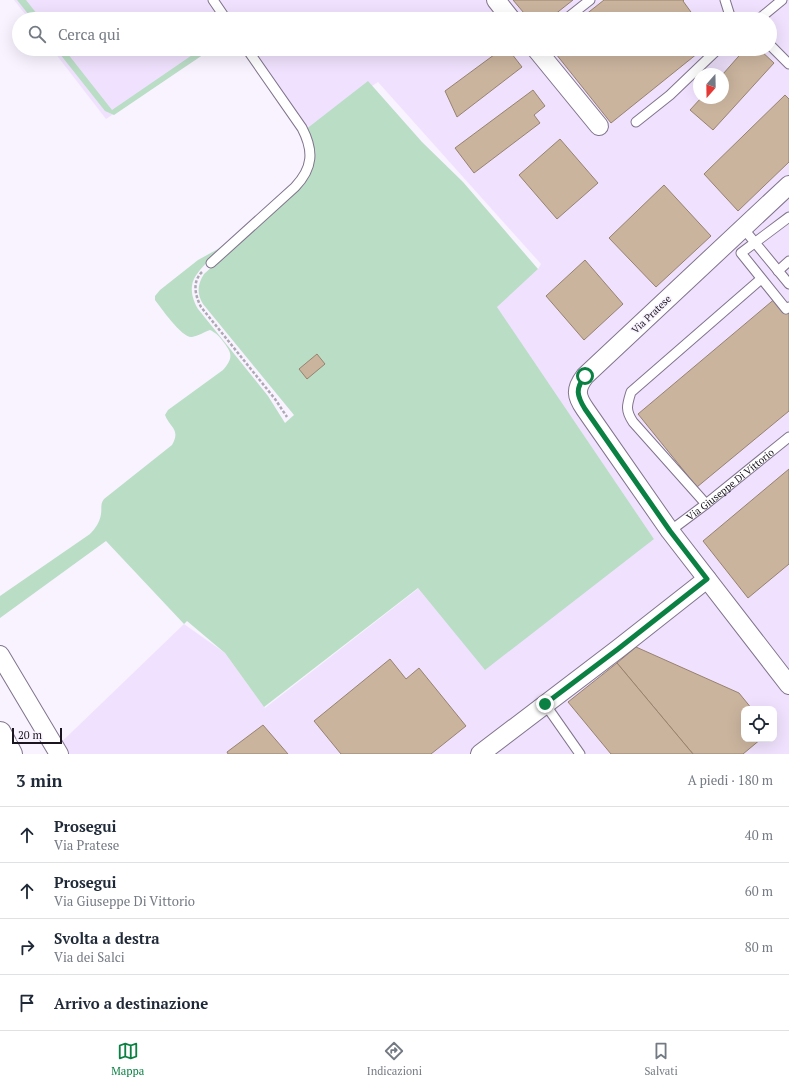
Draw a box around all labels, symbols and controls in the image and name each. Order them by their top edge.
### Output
search box [12,12,777,56]
icon: search [26,23,48,45]
text: Cerca qui [58,24,120,44]
north arrow [693,68,729,104]
street label: Via Pratese [629,292,674,336]
route start [576,367,594,385]
street label: Via Giuseppe Di Vittorio [684,445,777,524]
route end [536,695,554,713]
map controls [741,706,777,742]
button: locate [741,706,777,742]
scale bar [12,726,62,745]
text: 20 m [18,728,42,742]
text: 3 min [16,769,63,792]
text: A piedi · 180 m [688,771,773,789]
text: Prosegui [54,816,117,836]
icon: ahead [16,824,38,846]
text: 40 m [745,826,773,844]
text: Via Pratese [54,836,119,854]
text: Prosegui [54,872,117,892]
icon: ahead [16,880,38,902]
text: 60 m [745,882,773,900]
text: Via Giuseppe Di Vittorio [54,892,195,910]
text: Svolta a destra [54,928,160,948]
icon: right [16,936,38,958]
text: 80 m [745,938,773,956]
text: Via dei Salci [54,948,125,966]
icon: arrive [16,992,38,1014]
text: Arrivo a destinazione [54,993,208,1013]
tab: Mappa [111,1040,144,1078]
tab: Indicazioni [367,1040,422,1078]
tab: Salvati [644,1040,678,1078]

